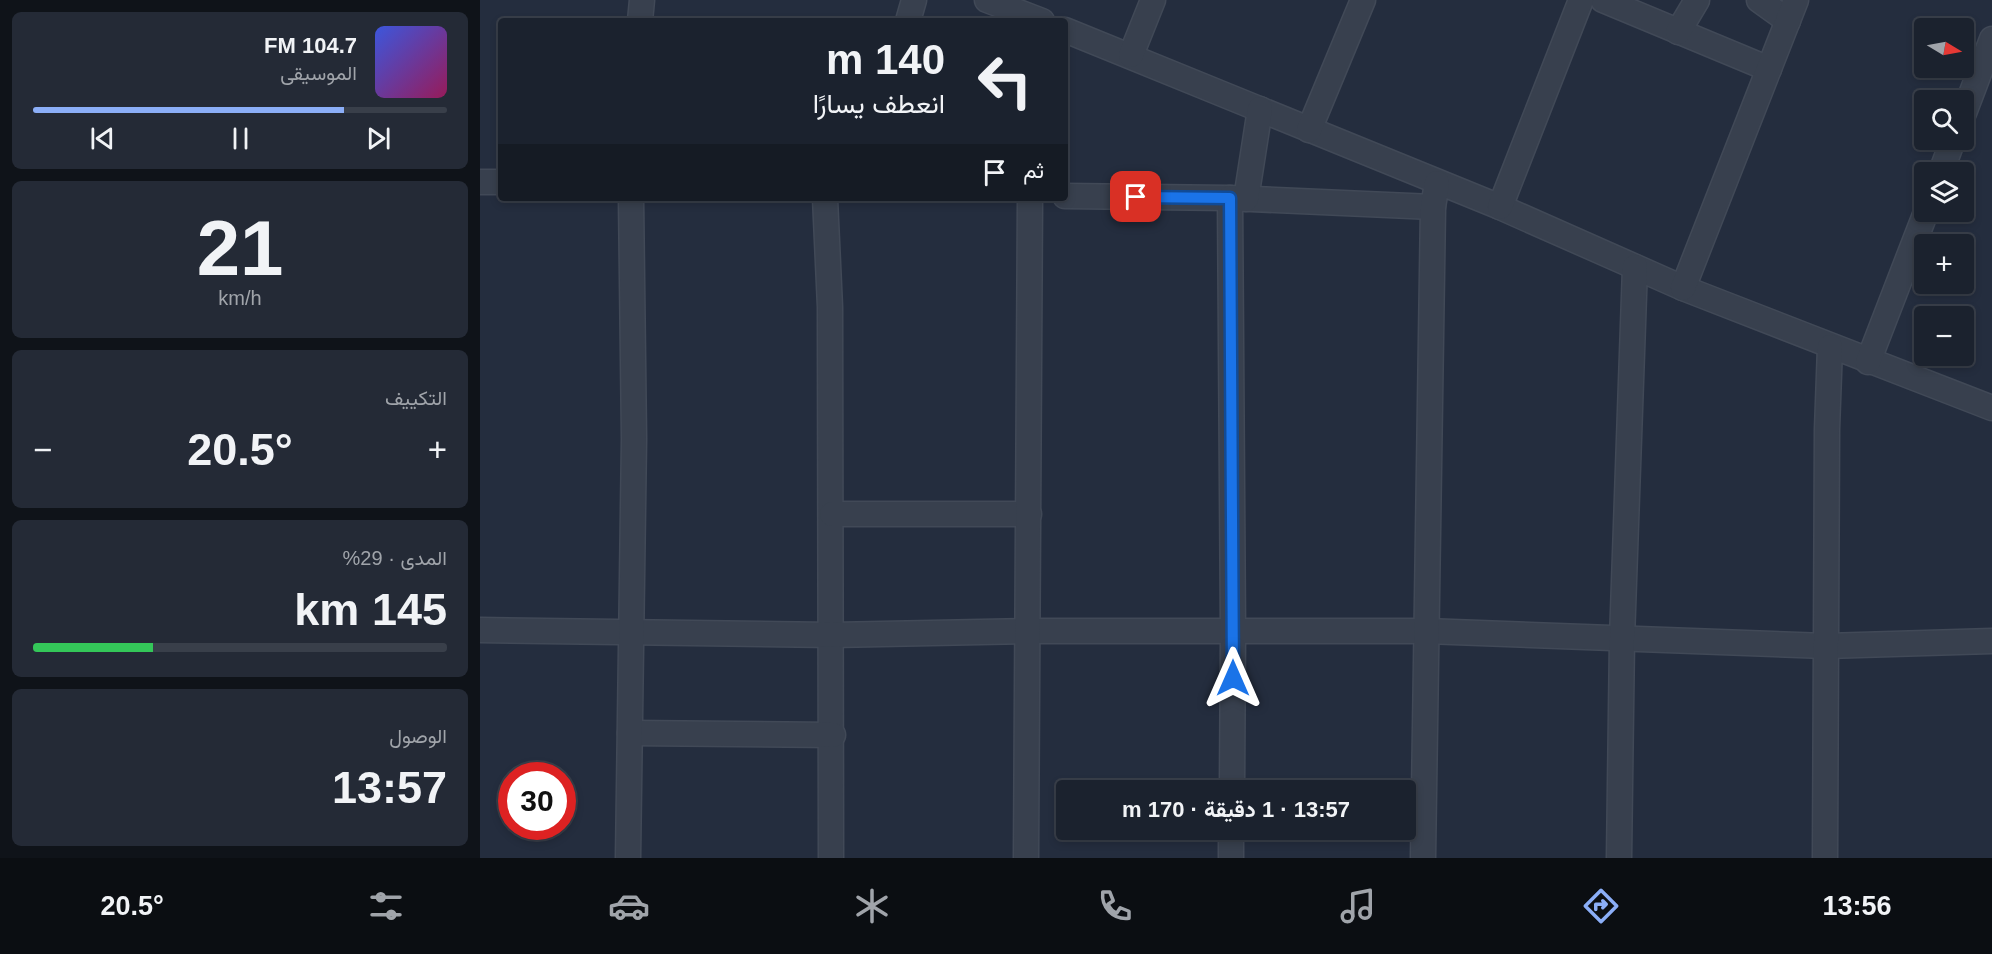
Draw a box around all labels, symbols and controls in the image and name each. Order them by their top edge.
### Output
north arrow [1914,18,1974,78]
map controls [1914,18,1974,366]
text: 104.7 FM [264,33,357,58]
text: 140 m [826,36,945,83]
icon: left [966,42,1044,120]
text: الموسيقى [280,62,357,84]
text: انعطف يسارًا [813,89,945,119]
button: search [1914,90,1974,150]
icon: previous [86,122,119,155]
icon: pause [224,122,257,155]
icon: next [362,122,395,155]
icon: arrive [978,156,1011,189]
text: ثم [1023,158,1044,183]
button: layers [1914,162,1974,222]
pin [1110,171,1161,222]
icon: arrive [1119,180,1152,213]
text: 21 [197,204,283,292]
button: + [1914,234,1974,294]
text: km/h [218,287,262,309]
button: − [1914,306,1974,366]
text: التكييف [385,387,447,409]
text: 20.5° [187,424,293,475]
text: − [33,431,52,468]
text: + [428,431,447,468]
text: المدى · 29% [343,547,447,569]
text: 145 km [294,584,447,635]
position arrow [1201,646,1265,710]
text: الوصول [389,725,447,747]
text: 13:57 [332,762,447,813]
speed limit sign: 30 [498,762,576,840]
text: 13:57 · 1 دقيقة · 170 m [1122,797,1350,822]
icon: filters [365,885,407,927]
icon: car [608,885,650,927]
icon: climate [851,885,893,927]
icon: phone [1094,885,1136,927]
icon: music [1337,885,1379,927]
icon: directions [1580,885,1622,927]
text: 20.5° [101,891,164,921]
text: 13:56 [1822,891,1892,921]

